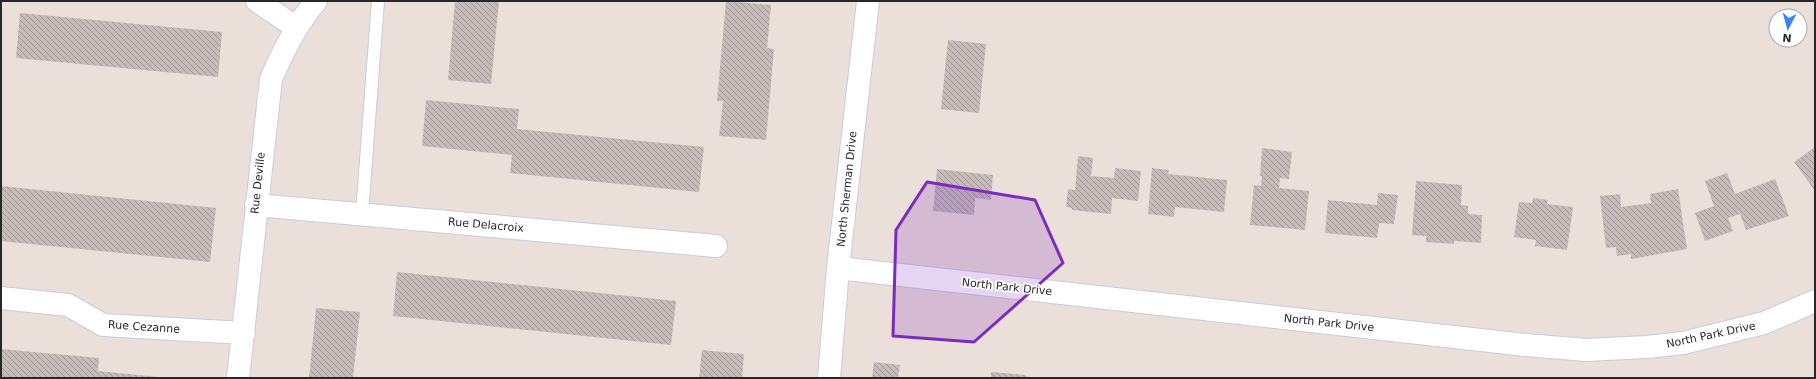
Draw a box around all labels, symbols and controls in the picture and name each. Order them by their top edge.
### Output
north arrow [1768,8,1808,48]
text: N [1782,31,1792,44]
street label: North Sherman Drive [834,130,860,248]
street label: Rue Deville [248,151,268,215]
street label: Rue Delacroix [448,215,525,235]
street label: North Park Drive [961,276,1053,298]
street label: North Park Drive [1283,312,1375,334]
street label: Rue Cezanne [108,318,181,336]
street label: North Park Drive [1665,319,1757,351]

